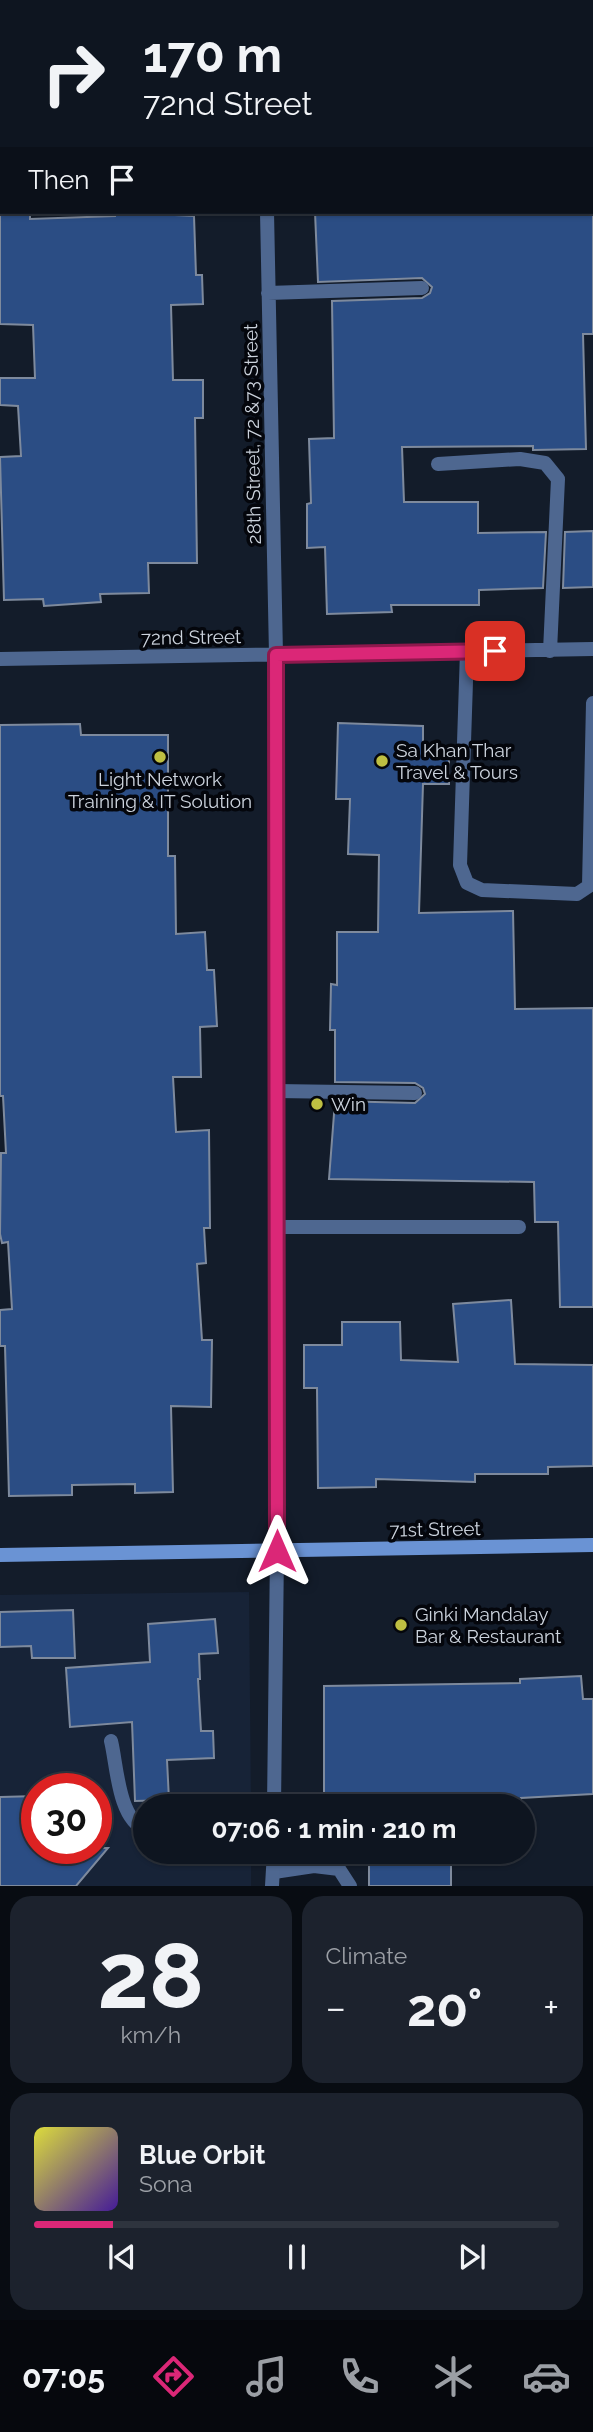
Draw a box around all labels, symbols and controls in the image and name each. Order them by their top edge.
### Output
text: 170 m [143,26,282,83]
icon: right [28,28,119,119]
text: 72nd Street [143,85,312,122]
icon: arrive [103,161,141,199]
text: Then [28,165,89,195]
street label: 28th Street, 72 &73 Street [239,323,265,545]
pin [465,621,525,681]
street label: 72nd Street [141,625,242,649]
icon: arrive [476,632,514,670]
place label: Sa Khan Thar Travel & Tours [396,739,518,783]
marker: Light Network Training & IT Solution [152,749,168,765]
marker: Sa Khan Thar Travel & Tours [374,753,390,769]
place label: Light Network Training & IT Solution [68,768,252,812]
place label: Win [331,1093,366,1115]
marker: Win [309,1096,325,1112]
position arrow [240,1514,314,1588]
street label: 71st Street [389,1517,481,1541]
place label: Ginki Mandalay Bar & Restaurant [415,1603,562,1647]
marker: Ginki Mandalay Bar & Restaurant [393,1617,409,1633]
speed limit sign: 30 [21,1773,112,1864]
text: 07:06 · 1 min · 210 m [212,1814,456,1844]
text: 28 [98,1922,204,2029]
text: Climate [326,1942,407,1969]
text: 20° [407,1977,482,2038]
text: − [326,1985,346,2030]
text: + [543,1985,559,2030]
text: km/h [120,2021,181,2048]
text: Blue Orbit [139,2140,266,2170]
text: Sona [139,2170,193,2197]
icon: previous [103,2238,141,2276]
icon: pause [278,2238,316,2276]
icon: next [453,2238,491,2276]
icon: directions [149,2352,198,2401]
icon: music [242,2352,291,2401]
icon: phone [335,2352,384,2401]
icon: climate [429,2352,478,2401]
icon: car [522,2352,571,2401]
text: 07:05 [22,2358,105,2395]

